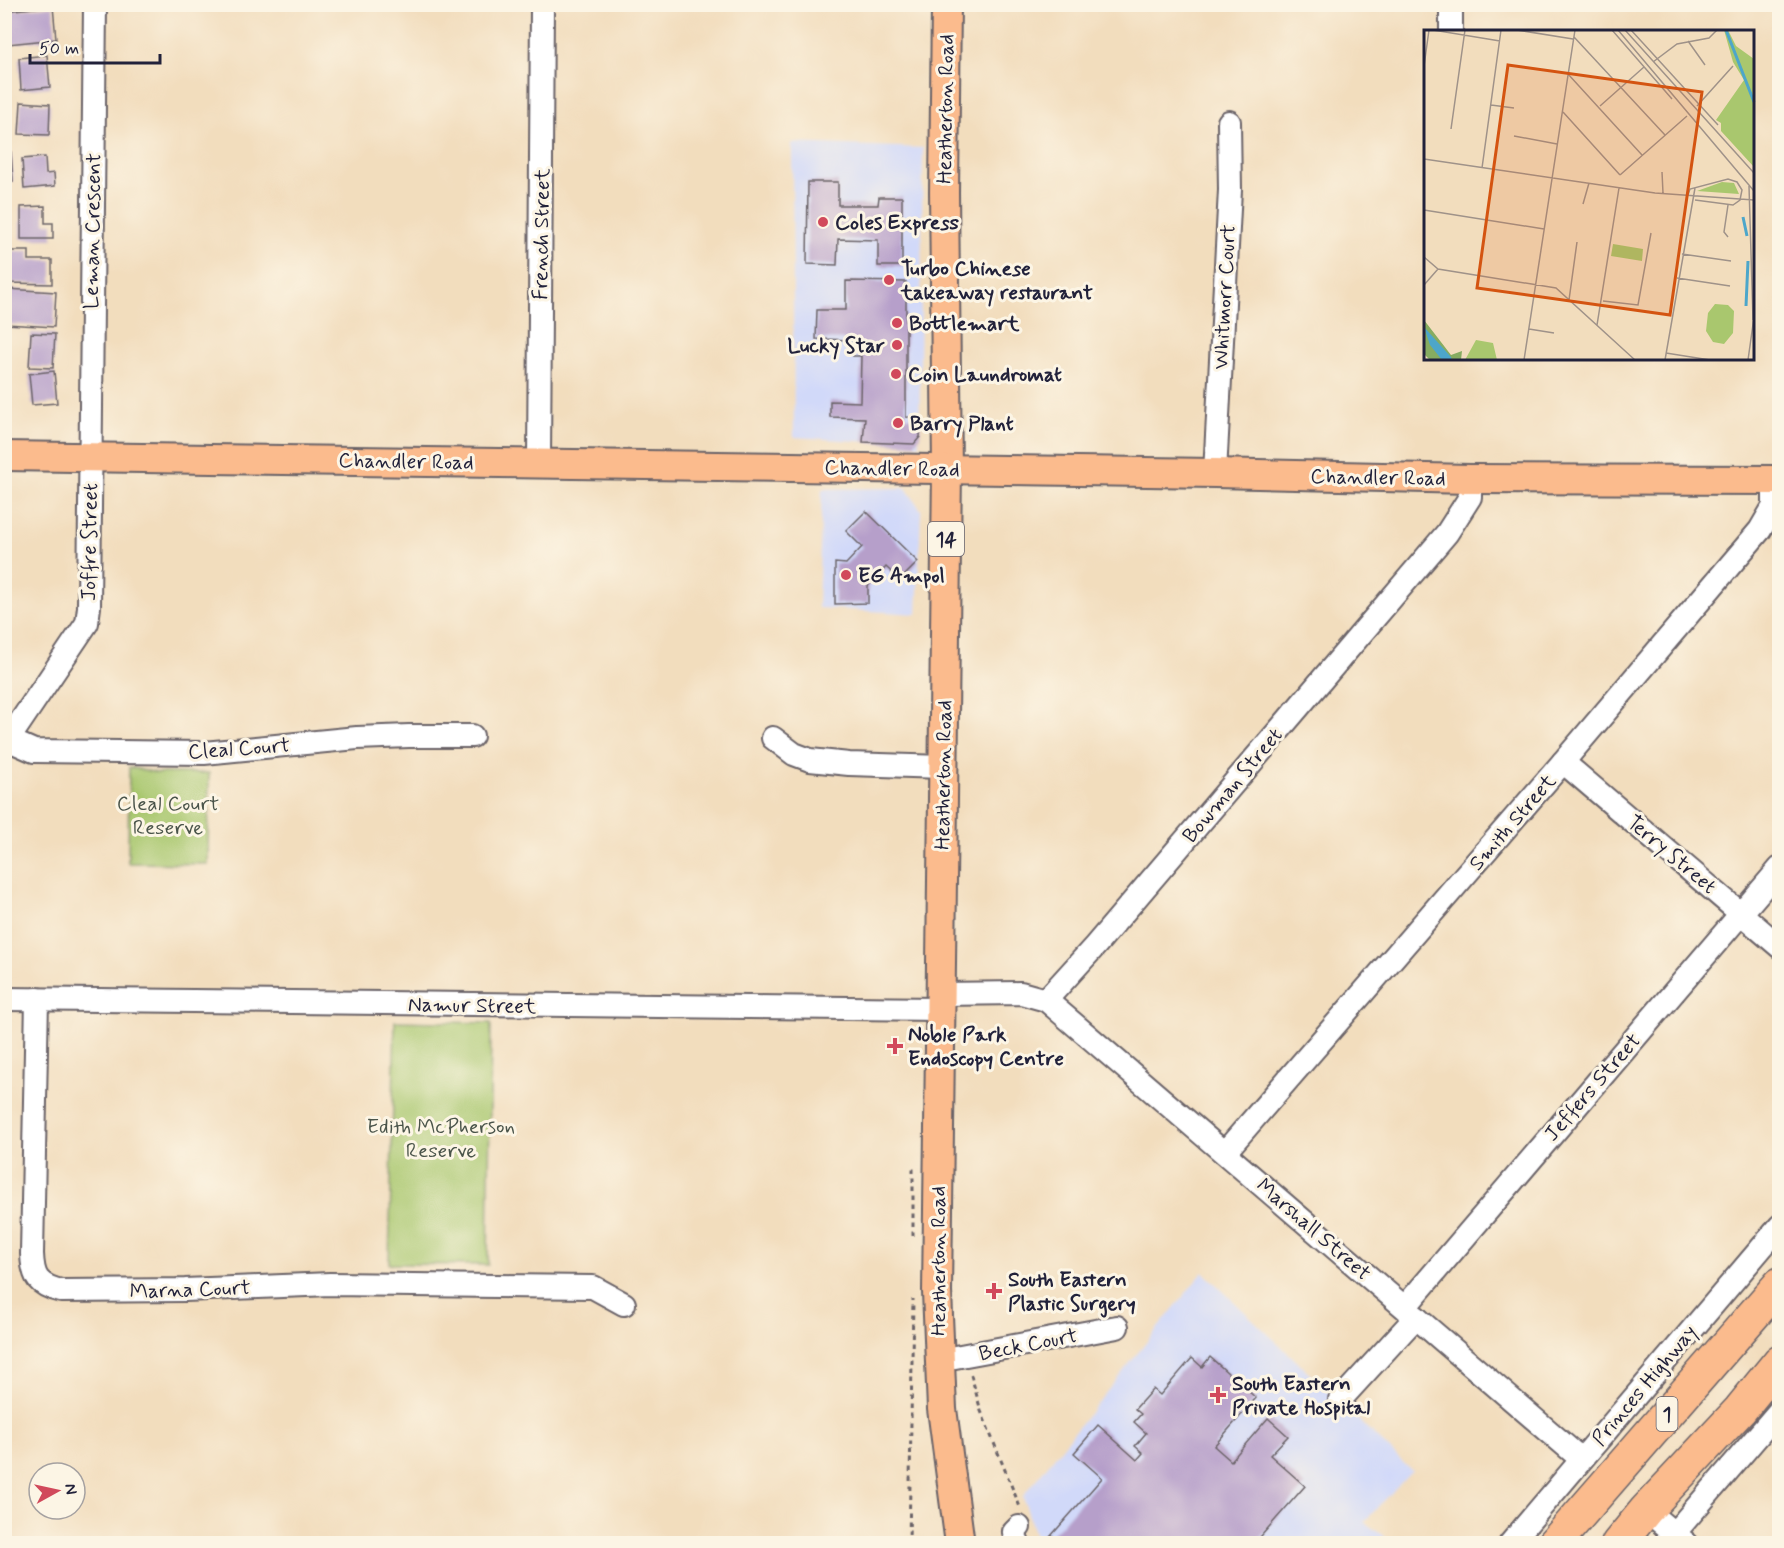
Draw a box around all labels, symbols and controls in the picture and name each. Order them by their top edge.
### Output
scale bar [30,27,160,65]
inset map [1424,30,1754,360]
street label: Heatherton Road [931,34,961,184]
text: 50 m [39,37,79,61]
street label: Leman Crescent [78,153,108,309]
street label: French Street [527,167,557,300]
place label: Coles Express [835,209,959,237]
marker: Coles Express [816,215,830,229]
street label: Whitmorr Court [1207,224,1243,370]
place label: Turbo Chinese takeaway restaurant [900,255,1093,307]
marker: Turbo Chinese takeaway restaurant [882,273,896,287]
place label: Bottlemart [909,310,1020,338]
marker: Bottlemart [890,316,904,330]
place label: Lucky Star [788,332,885,360]
marker: Lucky Star [890,338,904,352]
place label: Coin Laundromat [908,361,1062,389]
marker: Coin Laundromat [889,367,903,381]
place label: Barry Plant [910,410,1014,438]
marker: Barry Plant [891,416,905,430]
street label: Chandler Road [338,447,474,477]
street label: Chandler Road [824,454,960,484]
street label: Chandler Road [1310,463,1446,493]
street label: Joffre Street [75,483,105,601]
road number: 14 [928,522,964,556]
place label: EG Ampol [858,562,945,590]
marker: EG Ampol [839,568,853,582]
street label: Heatherton Road [929,700,959,850]
street label: Bowman Street [1176,722,1289,849]
street label: Cleal Court [187,731,291,767]
street label: Smith Street [1463,768,1563,877]
park label: Cleal Court Reserve [117,790,219,842]
street label: Terry Street [1621,809,1722,901]
street label: Namur Street [408,991,537,1021]
place label: Noble Park Endoscopy Centre [908,1021,1064,1073]
street label: Jeffers Street [1538,1028,1647,1148]
marker: Noble Park Endoscopy Centre [886,1037,904,1055]
park label: Edith McPherson Reserve [367,1113,515,1165]
street label: Marshall Street [1250,1172,1377,1287]
street label: Heatherton Road [925,1186,953,1336]
place label: South Eastern Plastic Surgery [1008,1266,1136,1318]
street label: Marna Court [129,1274,251,1306]
marker: South Eastern Plastic Surgery [985,1282,1003,1300]
street label: Princes Highway [1586,1319,1704,1452]
street label: Beck Court [977,1322,1080,1368]
place label: South Eastern Private Hospital [1232,1370,1370,1422]
marker: South Eastern Private Hospital [1209,1386,1227,1404]
road number: 1 [1656,1397,1678,1431]
north arrow [27,1461,87,1521]
text: N [59,1482,82,1496]

